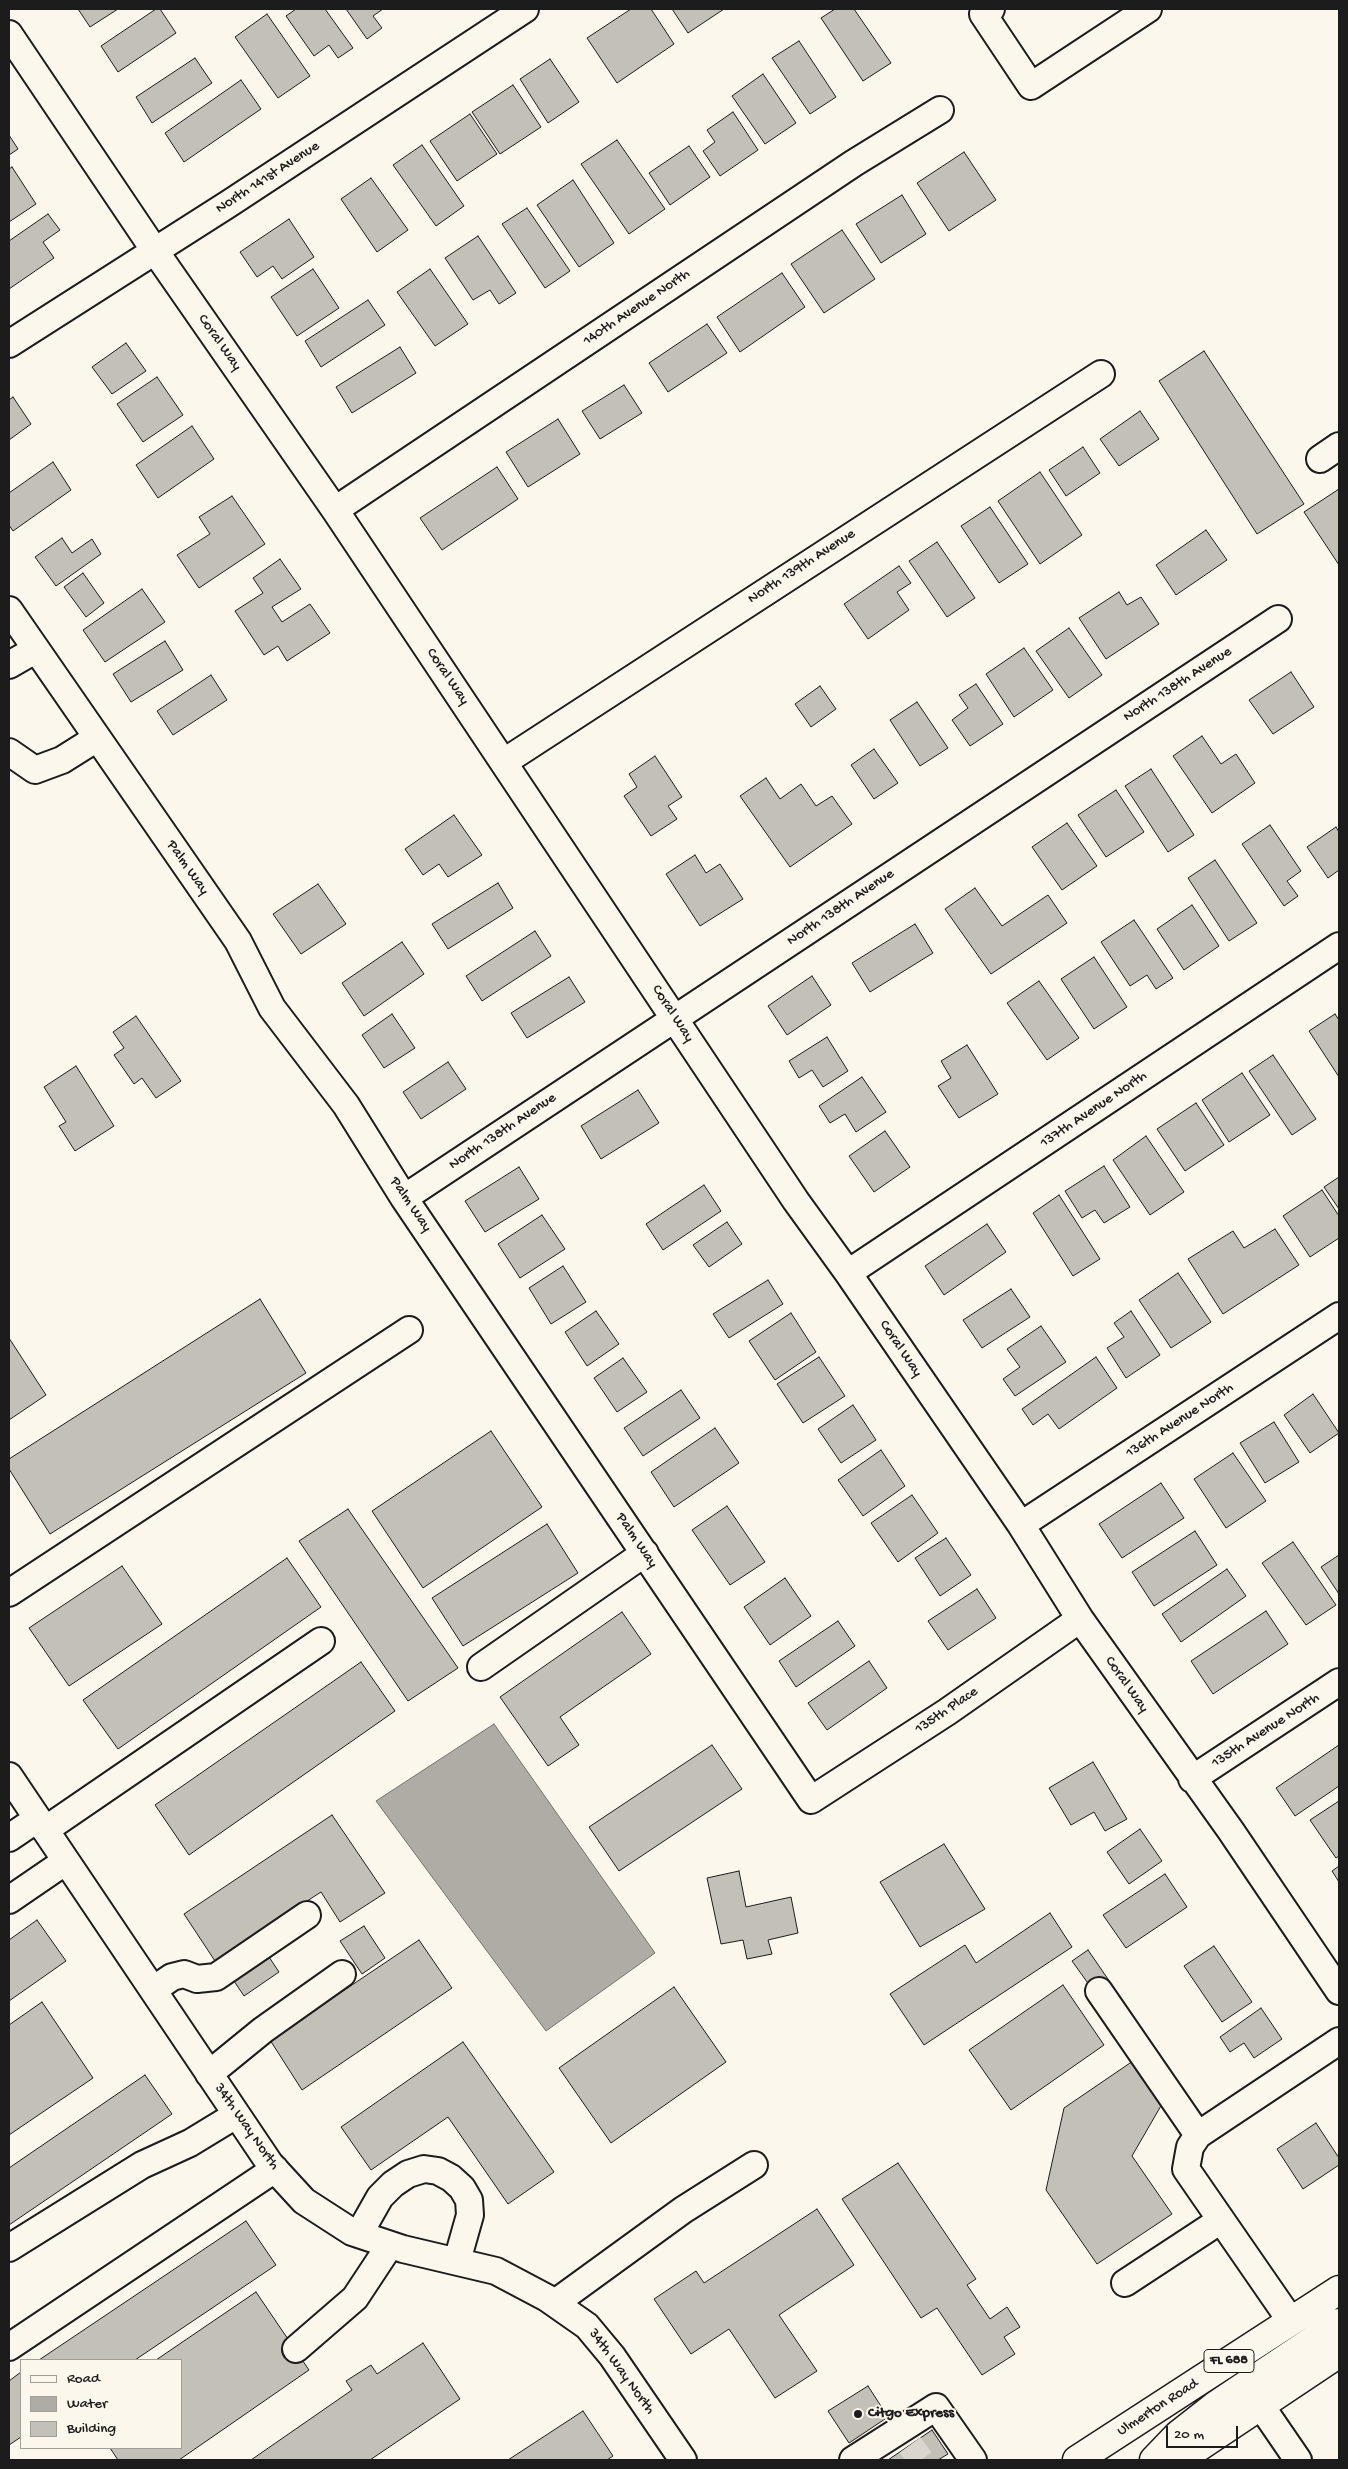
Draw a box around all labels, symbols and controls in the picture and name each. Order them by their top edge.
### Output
street label: North 141st Avenue [213,138,323,218]
street label: 140th Avenue North [580,266,694,350]
street label: Coral Way [193,311,245,375]
street label: North 139th Avenue [745,525,859,609]
street label: North 138th Avenue [1120,643,1236,727]
street label: Coral Way [421,645,473,709]
street label: Palm Way [162,837,212,899]
street label: North 138th Avenue [784,865,898,951]
street label: Coral Way [647,982,697,1046]
street label: 137th Avenue North [1037,1068,1151,1152]
street label: North 138th Avenue [446,1089,560,1175]
street label: Palm Way [385,1174,435,1236]
street label: Coral Way [874,1317,926,1381]
street label: 136th Avenue North [1123,1379,1237,1463]
street label: Palm Way [611,1510,661,1572]
street label: Coral Way [1100,1653,1152,1717]
street label: 135th Place [912,1683,982,1739]
street label: 135th Avenue North [1209,1689,1323,1773]
street label: 34th Way North [209,2080,283,2174]
street label: 34th Way North [584,2326,658,2418]
road number: FL 688 [1204,2350,1254,2372]
legend [20,2359,182,2449]
text: Road [67,2370,100,2388]
street label: Ulmerton Road [1114,2375,1202,2441]
text: Water [67,2395,107,2413]
place label: Citgo Express [868,2405,954,2423]
marker: Citgo Express [852,2408,864,2420]
scale bar [1168,2416,1240,2448]
text: Building [67,2420,116,2438]
text: 20 m [1174,2426,1204,2444]

